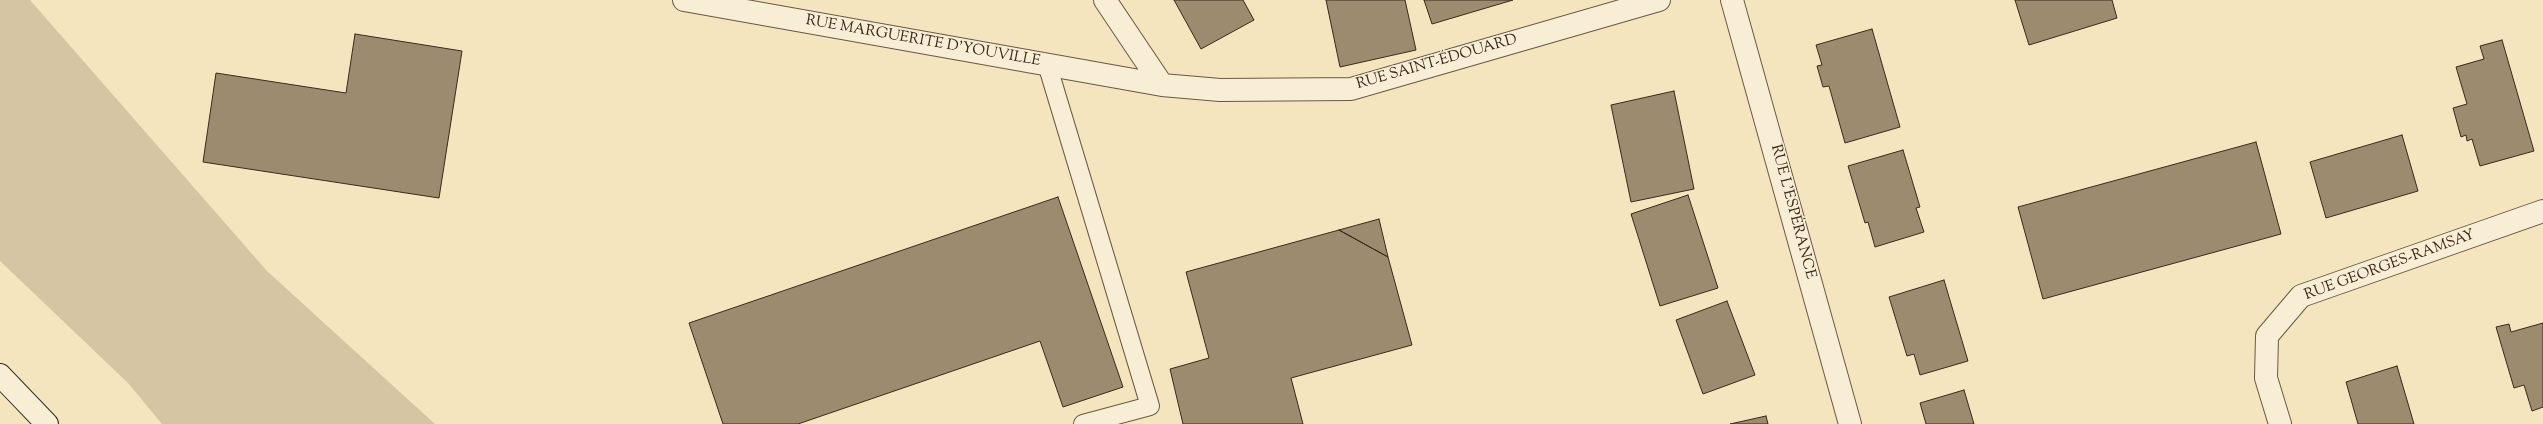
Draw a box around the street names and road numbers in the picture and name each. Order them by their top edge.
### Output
street label: RUE MARGUERITE D'YOUVILLE [804,12,1042,72]
street label: RUE SAINT-ÉDOUARD [1355,31,1519,95]
street label: RUE L'ESPÉRANCE [1765,143,1819,281]
street label: RUE GEORGES-RAMSAY [2302,227,2478,305]

